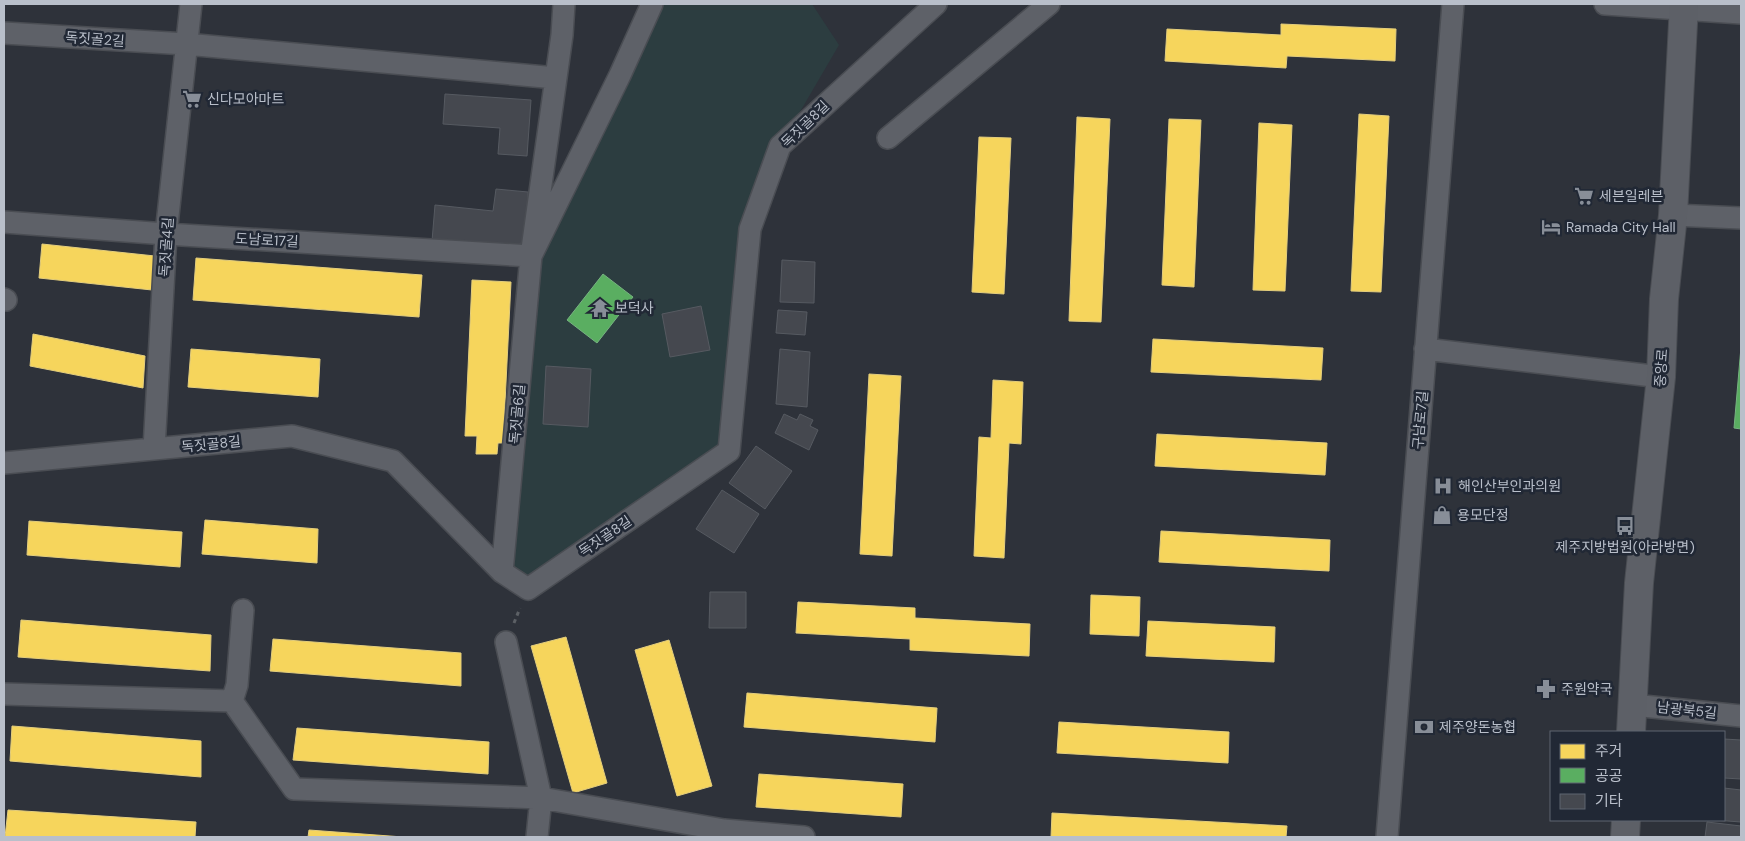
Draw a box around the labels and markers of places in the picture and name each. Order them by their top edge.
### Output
supermarket icon: 신다모아마트 [181,88,203,110]
place label: 신다모아마트 [207,90,284,108]
supermarket icon: 세븐일레븐 [1573,185,1595,207]
place label: 세븐일레븐 [1599,187,1664,205]
hotel icon: Ramada City Hall [1540,216,1562,238]
place label: Ramada City Hall [1566,218,1676,236]
temple icon: 보덕사 [589,297,611,319]
place label: 보덕사 [615,299,654,317]
hospital icon: 해인산부인과의원 [1432,475,1454,497]
place label: 해인산부인과의원 [1458,477,1561,495]
shop icon: 용모단정 [1431,504,1453,526]
place label: 용모단정 [1457,506,1509,524]
bus stop icon: 제주지방법원(아라방면) [1614,515,1636,537]
place label: 제주지방법원(아라방면) [1555,538,1695,556]
pharmacy icon: 주원약국 [1535,678,1557,700]
place label: 주원약국 [1561,680,1613,698]
bank icon: 제주양돈농협 [1413,716,1435,738]
place label: 제주양돈농협 [1439,718,1516,736]

